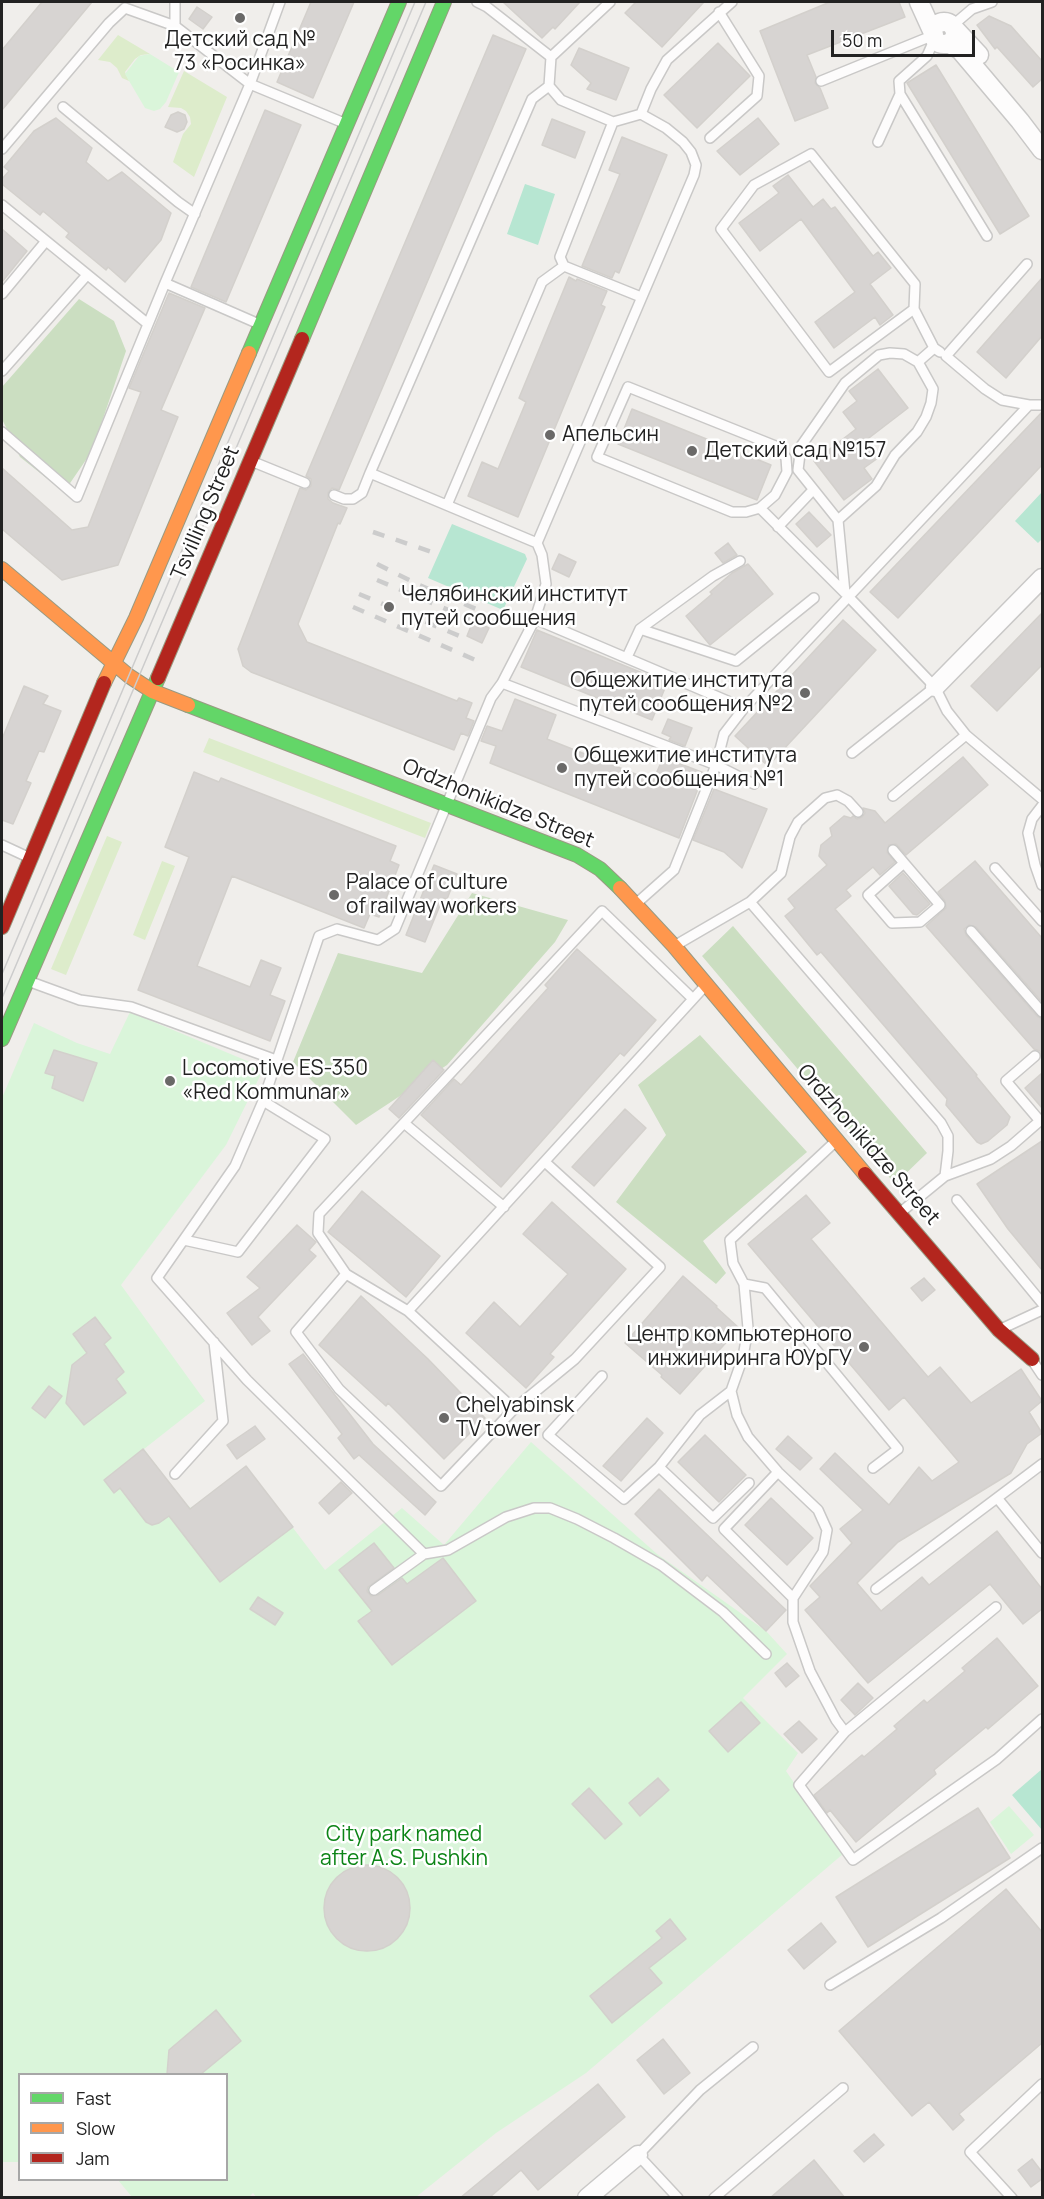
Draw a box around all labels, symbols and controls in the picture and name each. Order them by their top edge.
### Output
marker: Детский сад № 73 «Росинка» [233,11,247,25]
scale bar [834,18,978,56]
place label: Детский сад № 73 «Росинка» [164,27,316,77]
text: 50 m [842,28,882,52]
place label: Апельсин [562,422,659,448]
marker: Апельсин [543,428,557,442]
place label: Детский сад №157 [704,438,886,464]
street label: Tsvilling Street [166,442,246,584]
marker: Детский сад №157 [685,444,699,458]
place label: Челябинский институт путей сообщения [401,582,628,632]
marker: Челябинский институт путей сообщения [382,600,396,614]
place label: Общежитие института путей сообщения №2 [570,668,793,718]
marker: Общежитие института путей сообщения №2 [798,686,812,700]
place label: Общежитие института путей сообщения №1 [574,743,797,793]
street label: Ordzhonikidze Street [398,754,598,854]
marker: Общежитие института путей сообщения №1 [555,761,569,775]
place label: Palace of culture of railway workers [346,870,517,920]
marker: Palace of culture of railway workers [327,888,341,902]
place label: Locomotive ES-350 «Red Kommunar» [182,1056,368,1106]
street label: Ordzhonikidze Street [791,1060,945,1230]
marker: Locomotive ES-350 «Red Kommunar» [163,1074,177,1088]
place label: Центр компьютерного инжиниринга ЮУрГУ [627,1322,852,1372]
marker: Центр компьютерного инжиниринга ЮУрГУ [857,1340,871,1354]
place label: Chelyabinsk TV tower [456,1393,574,1443]
marker: Chelyabinsk TV tower [437,1411,451,1425]
park label: City park named after A.S. Pushkin [320,1822,488,1872]
legend [18,2073,228,2181]
text: Fast [76,2086,111,2110]
text: Slow [76,2116,115,2140]
text: Jam [76,2146,110,2170]

